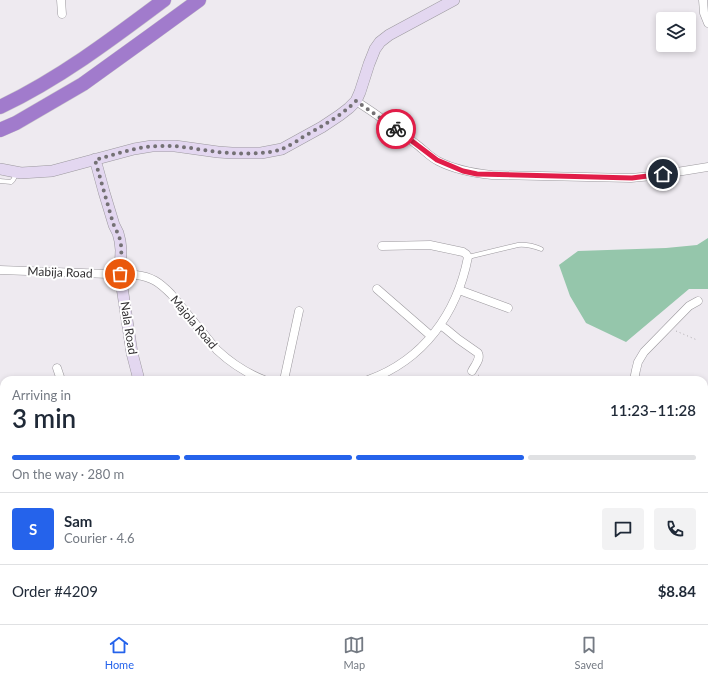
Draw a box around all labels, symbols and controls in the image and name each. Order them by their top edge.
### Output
map controls [656,12,696,52]
button: layers [656,12,696,52]
courier [376,109,416,149]
icon: bike [385,118,407,140]
pin [646,157,680,191]
icon: home [652,163,674,185]
pin [103,257,137,291]
street label: Mabija Road [27,263,93,281]
icon: bag [109,263,131,285]
street label: Majola Road [167,292,221,352]
street label: Nala Road [117,300,141,356]
text: Arriving in [12,387,71,403]
text: 11:23–11:28 [610,401,696,419]
text: 3 min [12,402,76,434]
text: On the way · 280 m [12,466,124,482]
button: chat [602,508,644,550]
button: phone [654,508,696,550]
text: Sam [64,512,92,530]
text: S [29,520,37,538]
text: Courier · 4.6 [64,530,135,546]
text: Order #4209 [12,582,98,600]
text: $8.84 [658,582,696,600]
tab: Home [105,634,134,671]
tab: Map [343,634,365,671]
tab: Saved [575,634,603,671]

